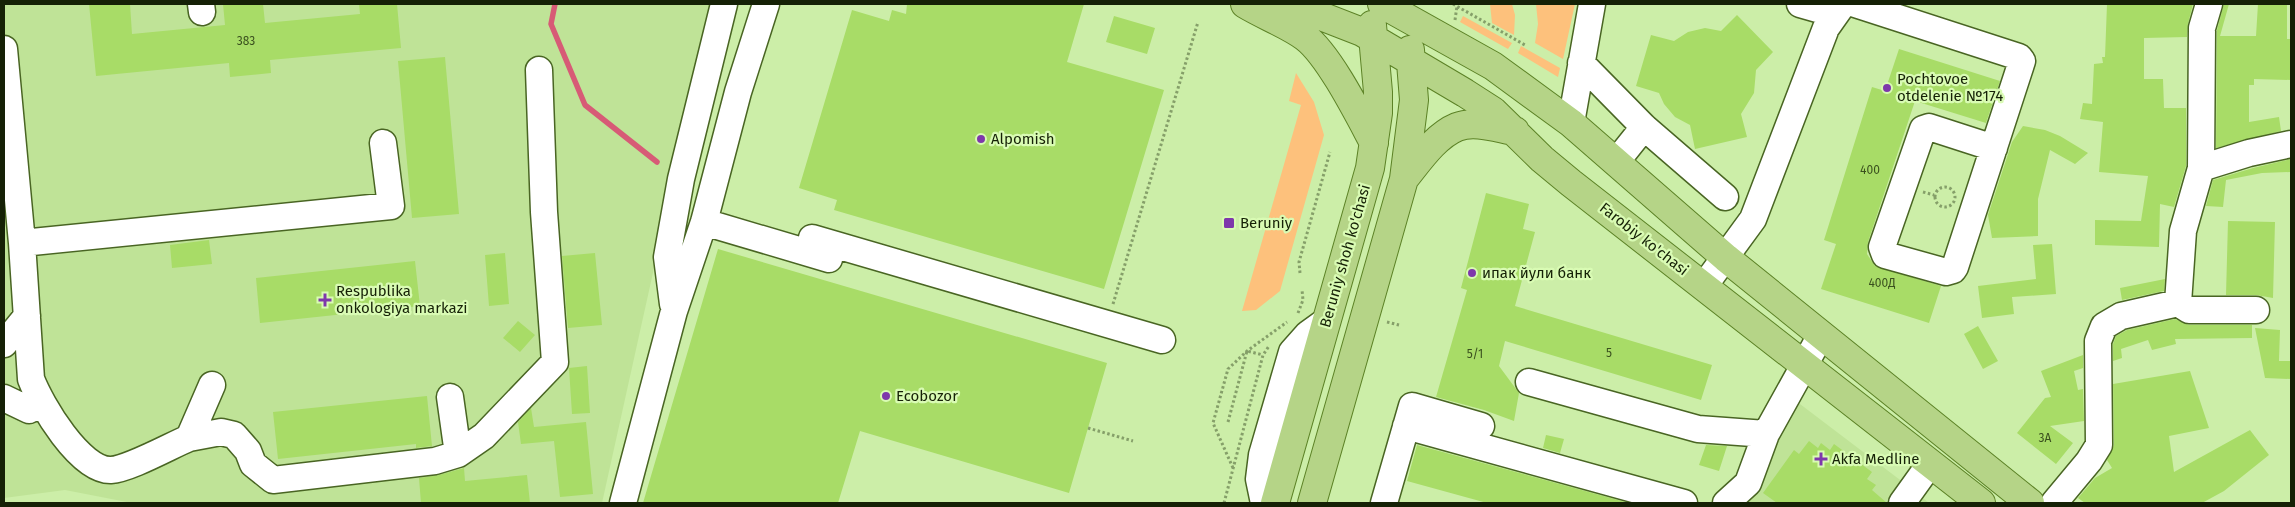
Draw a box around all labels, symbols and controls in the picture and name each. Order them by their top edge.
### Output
house number: 383 [237,34,255,48]
place label: Pochtovoe otdelenie №174 [1897,70,2003,105]
marker: Pochtovoe otdelenie №174 [1881,82,1893,94]
place label: Alpomish [991,130,1055,148]
marker: Alpomish [975,133,987,145]
house number: 400 [1860,163,1880,177]
street label: Beruniy shoh ko'chasi [1316,182,1374,330]
street label: Farobiy ko'chasi [1596,199,1692,279]
place label: Beruniy [1240,214,1293,232]
marker: Beruniy [1222,216,1236,230]
place label: ипак йули банк [1482,264,1591,282]
marker: ипак йули банк [1466,267,1478,279]
house number: 400Д [1868,276,1896,290]
place label: Respublika onkologiya markazi [336,282,467,317]
marker: Respublika onkologiya markazi [318,293,332,307]
house number: 5 [1606,346,1612,360]
house number: 5/1 [1467,347,1483,361]
place label: Ecobozor [896,387,958,405]
marker: Ecobozor [880,390,892,402]
house number: 3A [2039,431,2052,445]
place label: Akfa Medline [1832,450,1920,468]
marker: Akfa Medline [1814,452,1828,466]

